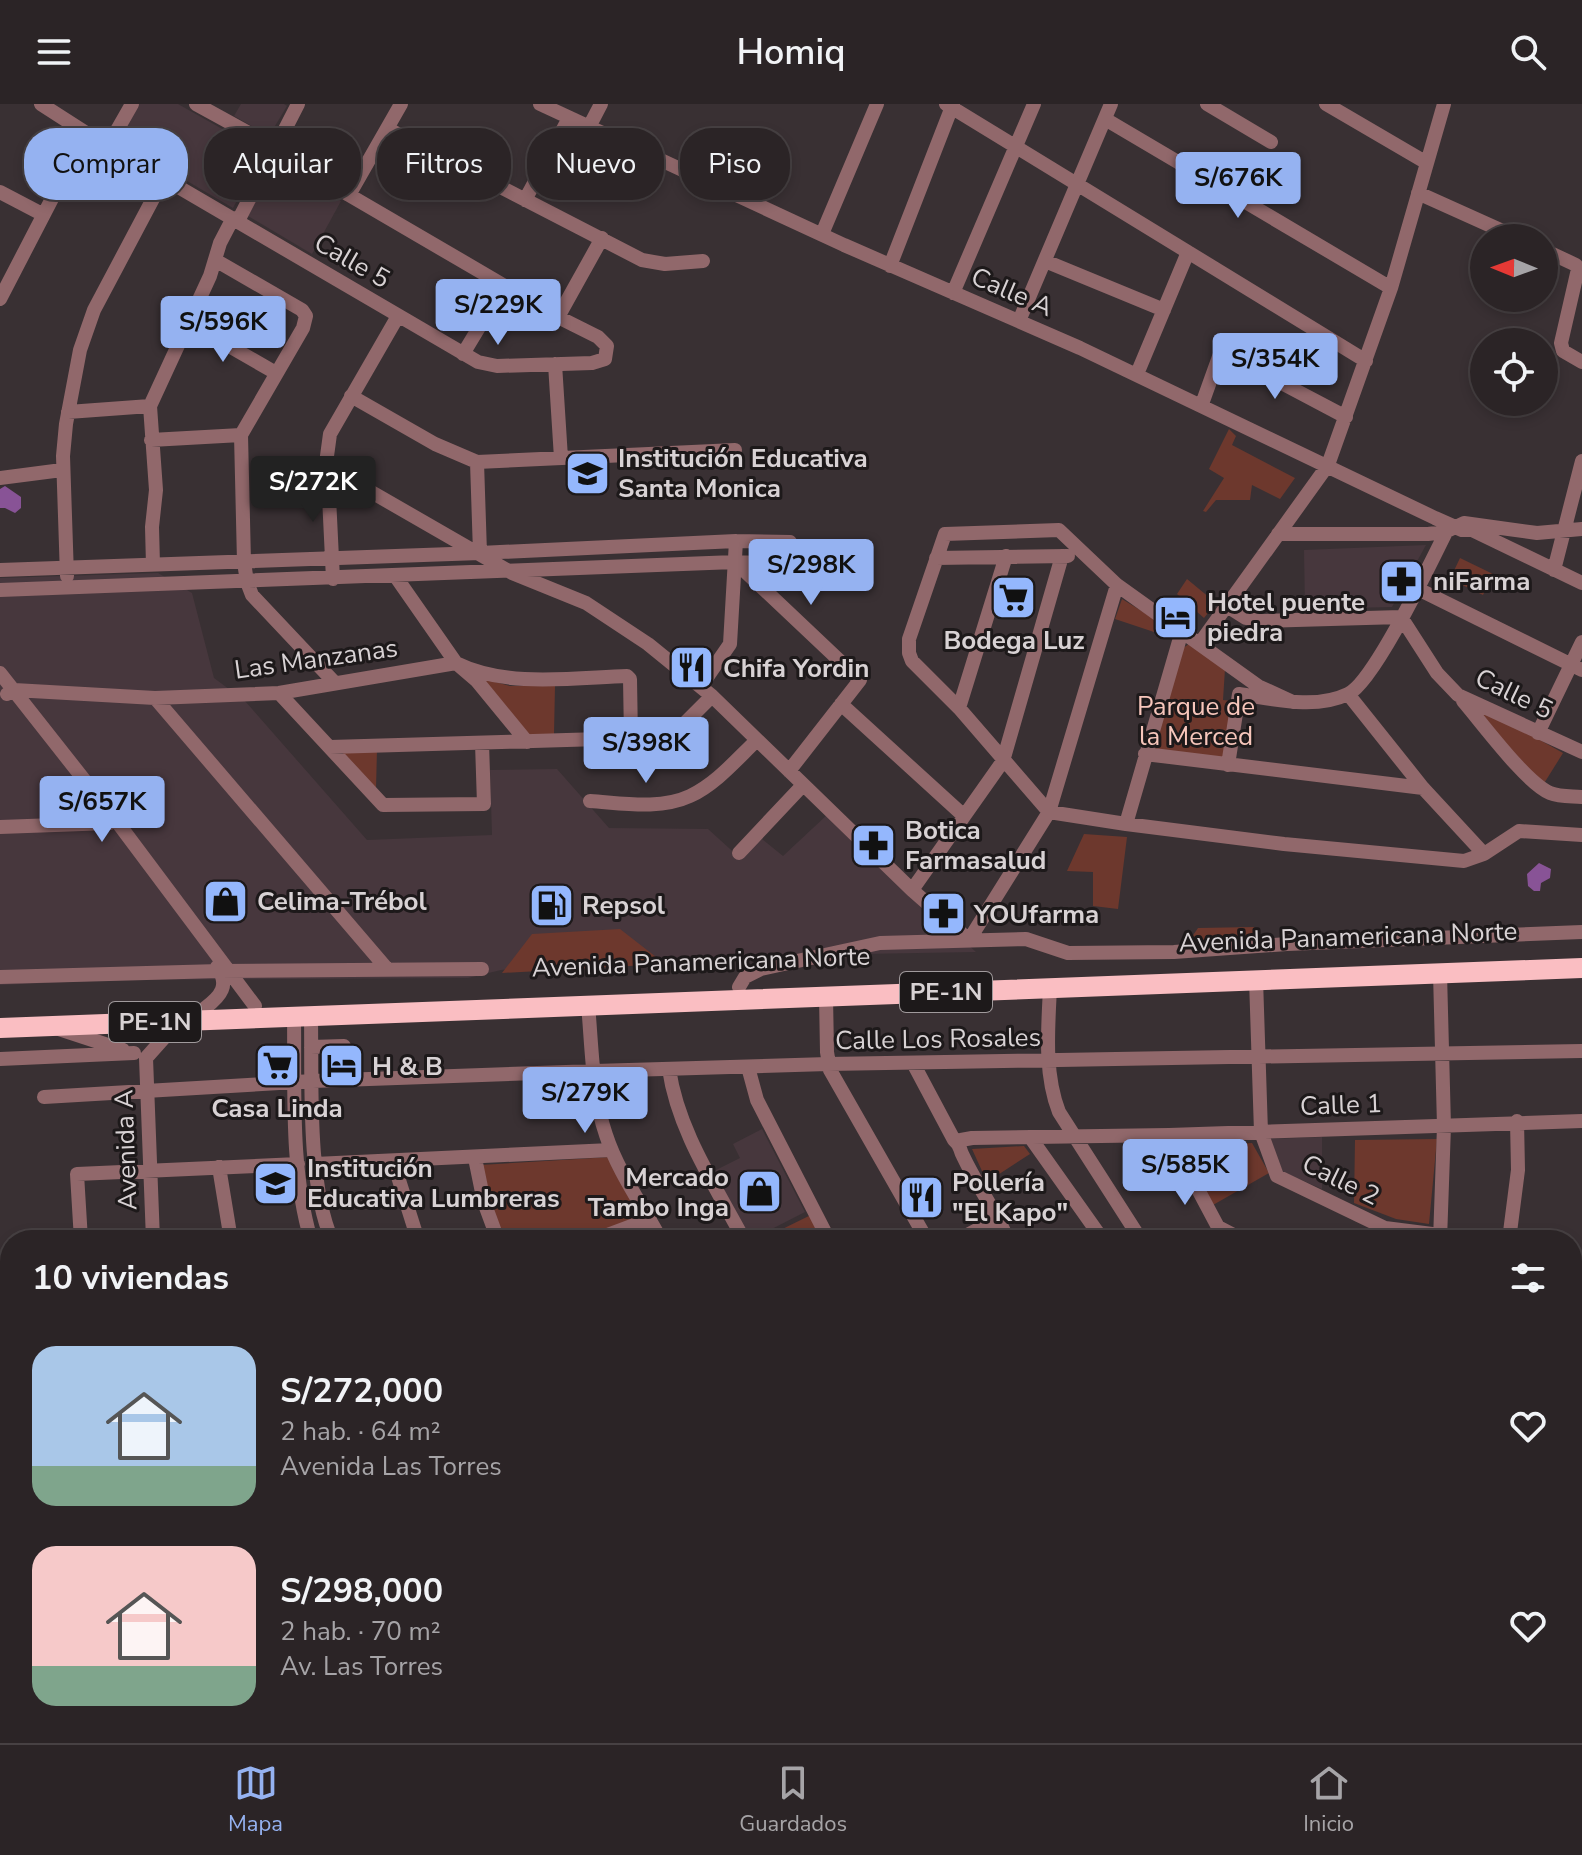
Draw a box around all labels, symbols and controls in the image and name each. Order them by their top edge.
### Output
text: Homiq [736,28,846,77]
icon: menu [32,30,76,74]
icon: search [1506,30,1550,74]
chip: Comprar [24,128,188,200]
chip: Alquilar [204,128,361,200]
chip: Filtros [377,128,511,200]
chip: Nuevo [527,128,664,200]
chip: Piso [680,128,790,200]
pin: S/676K [1173,152,1303,220]
text: S/676K [1194,160,1282,195]
north arrow [1470,224,1558,312]
map controls [1470,224,1558,416]
street label: Calle 5 [308,225,396,297]
street label: Calle A [966,259,1058,325]
pin: S/229K [433,279,563,347]
text: S/229K [454,287,542,322]
pin: S/596K [158,296,288,364]
text: S/596K [179,304,267,339]
button: locate [1470,328,1558,416]
pin: S/354K [1210,333,1340,401]
text: S/354K [1231,341,1319,376]
place label: Institución Educativa Santa Monica [618,441,868,506]
school or university icon: Institución Educativa Santa Monica [563,449,611,497]
pin: S/272K [248,456,378,524]
text: S/272K [269,464,357,499]
pin: S/298K [746,539,876,607]
text: S/298K [767,547,855,582]
pharmacy icon: niFarma [1378,557,1426,605]
place label: niFarma [1433,564,1530,599]
supermarket icon: Bodega Luz [990,573,1038,621]
place label: Hotel puente piedra [1207,585,1365,650]
hotel icon: Hotel puente piedra [1152,593,1200,641]
place label: Bodega Luz [943,623,1085,658]
street label: Las Manzanas [232,630,400,688]
restaurant icon: Chifa Yordin [668,644,716,692]
place label: Chifa Yordin [723,651,869,686]
street label: Calle 5 [1469,660,1559,728]
park label: Parque de la Merced [1137,689,1255,754]
pin: S/398K [581,717,711,785]
text: S/398K [602,725,690,760]
pin: S/657K [37,776,167,844]
text: S/657K [58,784,146,819]
place label: Botica Farmasalud [905,813,1046,878]
pharmacy icon: Botica Farmasalud [850,821,898,869]
shop icon: Celima-Trébol [202,877,250,925]
fuel station icon: Repsol [527,881,575,929]
place label: Celima-Trébol [257,884,428,919]
place label: Repsol [582,888,666,923]
pharmacy icon: YOUfarma [919,890,967,938]
place label: YOUfarma [973,897,1099,932]
street label: Avenida Panamericana Norte [1178,914,1518,960]
street label: Avenida Panamericana Norte [531,939,871,985]
road number: PE-1N [900,972,992,1012]
road number: PE-1N [109,1002,201,1042]
street label: Calle Los Rosales [835,1020,1041,1058]
supermarket icon: Casa Linda [253,1041,301,1089]
hotel icon: H & B [317,1042,365,1090]
place label: H & B [372,1049,443,1084]
pin: S/279K [520,1067,650,1135]
text: S/279K [541,1075,629,1110]
street label: Calle 1 [1299,1086,1383,1124]
street label: Avenida A [106,1089,146,1211]
place label: Casa Linda [211,1091,343,1126]
pin: S/585K [1120,1139,1250,1207]
street label: Calle 2 [1296,1146,1386,1214]
text: S/585K [1141,1147,1229,1182]
place label: Institución Educativa Lumbreras [307,1151,560,1216]
school or university icon: Institución Educativa Lumbreras [252,1159,300,1207]
place label: Mercado Tambo Inga [588,1160,729,1225]
place label: Pollería "El Kapo" [952,1165,1068,1230]
shop icon: Mercado Tambo Inga [736,1168,784,1216]
restaurant icon: Pollería "El Kapo" [897,1173,945,1221]
text: 10 viviendas [32,1255,229,1301]
icon: filters [1506,1256,1550,1300]
text: S/272,000 [280,1368,443,1414]
icon: home [96,1378,192,1474]
icon: heart [1506,1404,1550,1448]
text: 2 hab. · 64 m² [280,1414,441,1449]
text: Avenida Las Torres [280,1449,502,1484]
text: S/298,000 [280,1568,443,1614]
icon: home [96,1578,192,1674]
icon: heart [1506,1604,1550,1648]
text: 2 hab. · 70 m² [280,1614,441,1649]
text: Av. Las Torres [280,1649,443,1684]
tab: Mapa [228,1761,283,1839]
tab: Guardados [739,1761,847,1839]
tab: Inicio [1303,1761,1354,1839]

